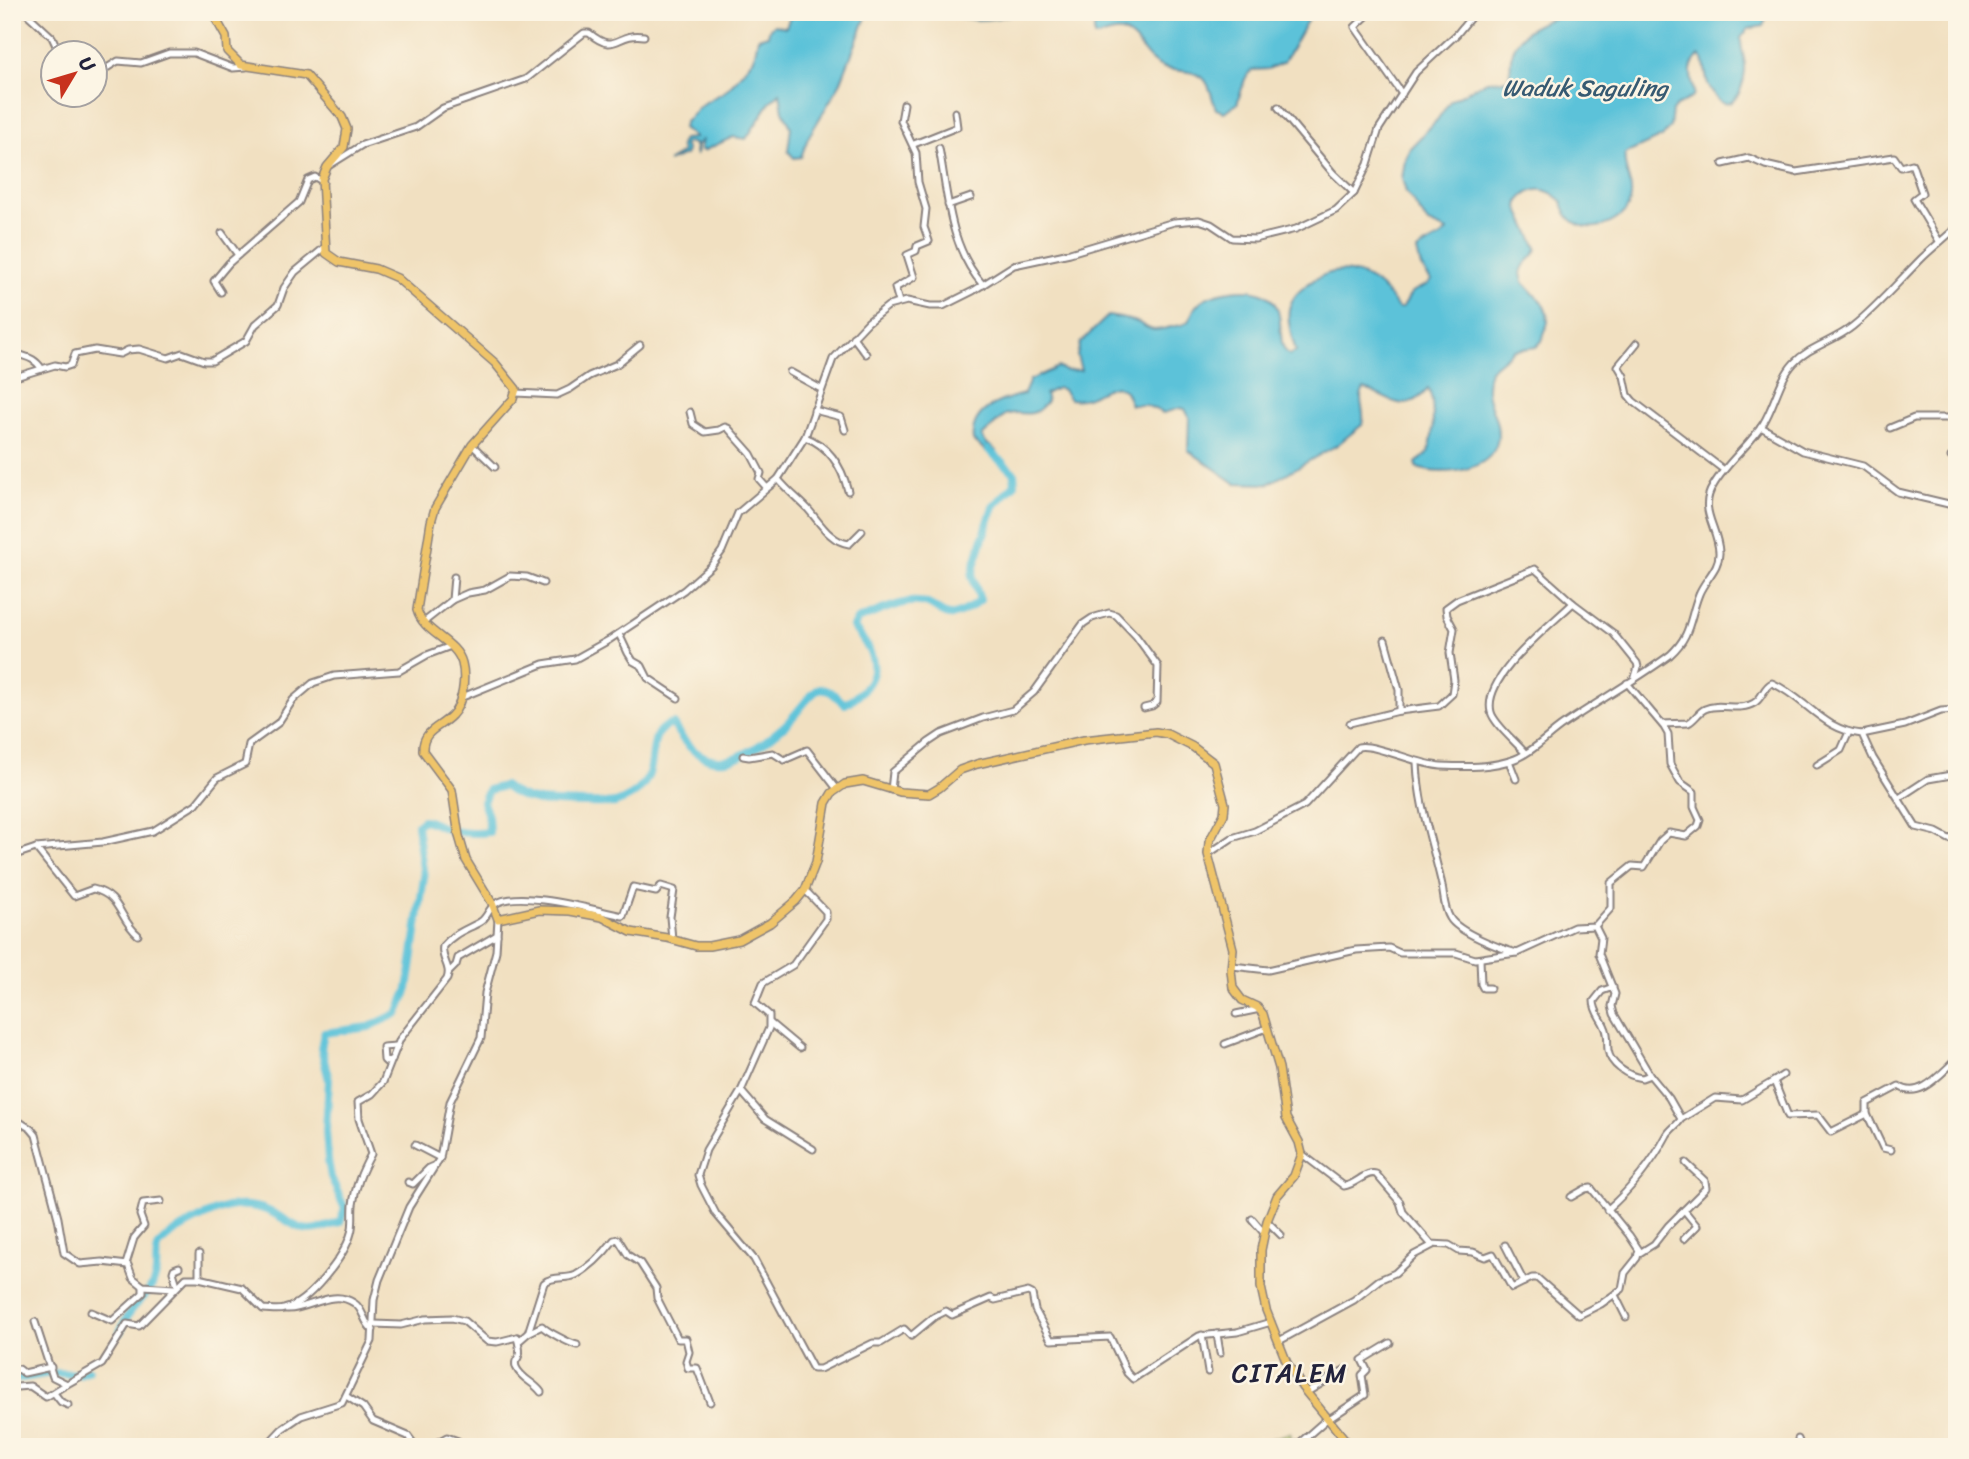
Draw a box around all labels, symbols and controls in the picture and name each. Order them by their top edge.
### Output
north arrow [38,38,108,108]
text: U [70,49,105,80]
water label: Waduk Saguling [1502,67,1670,109]
district label: CITALEM [1232,1350,1348,1396]

